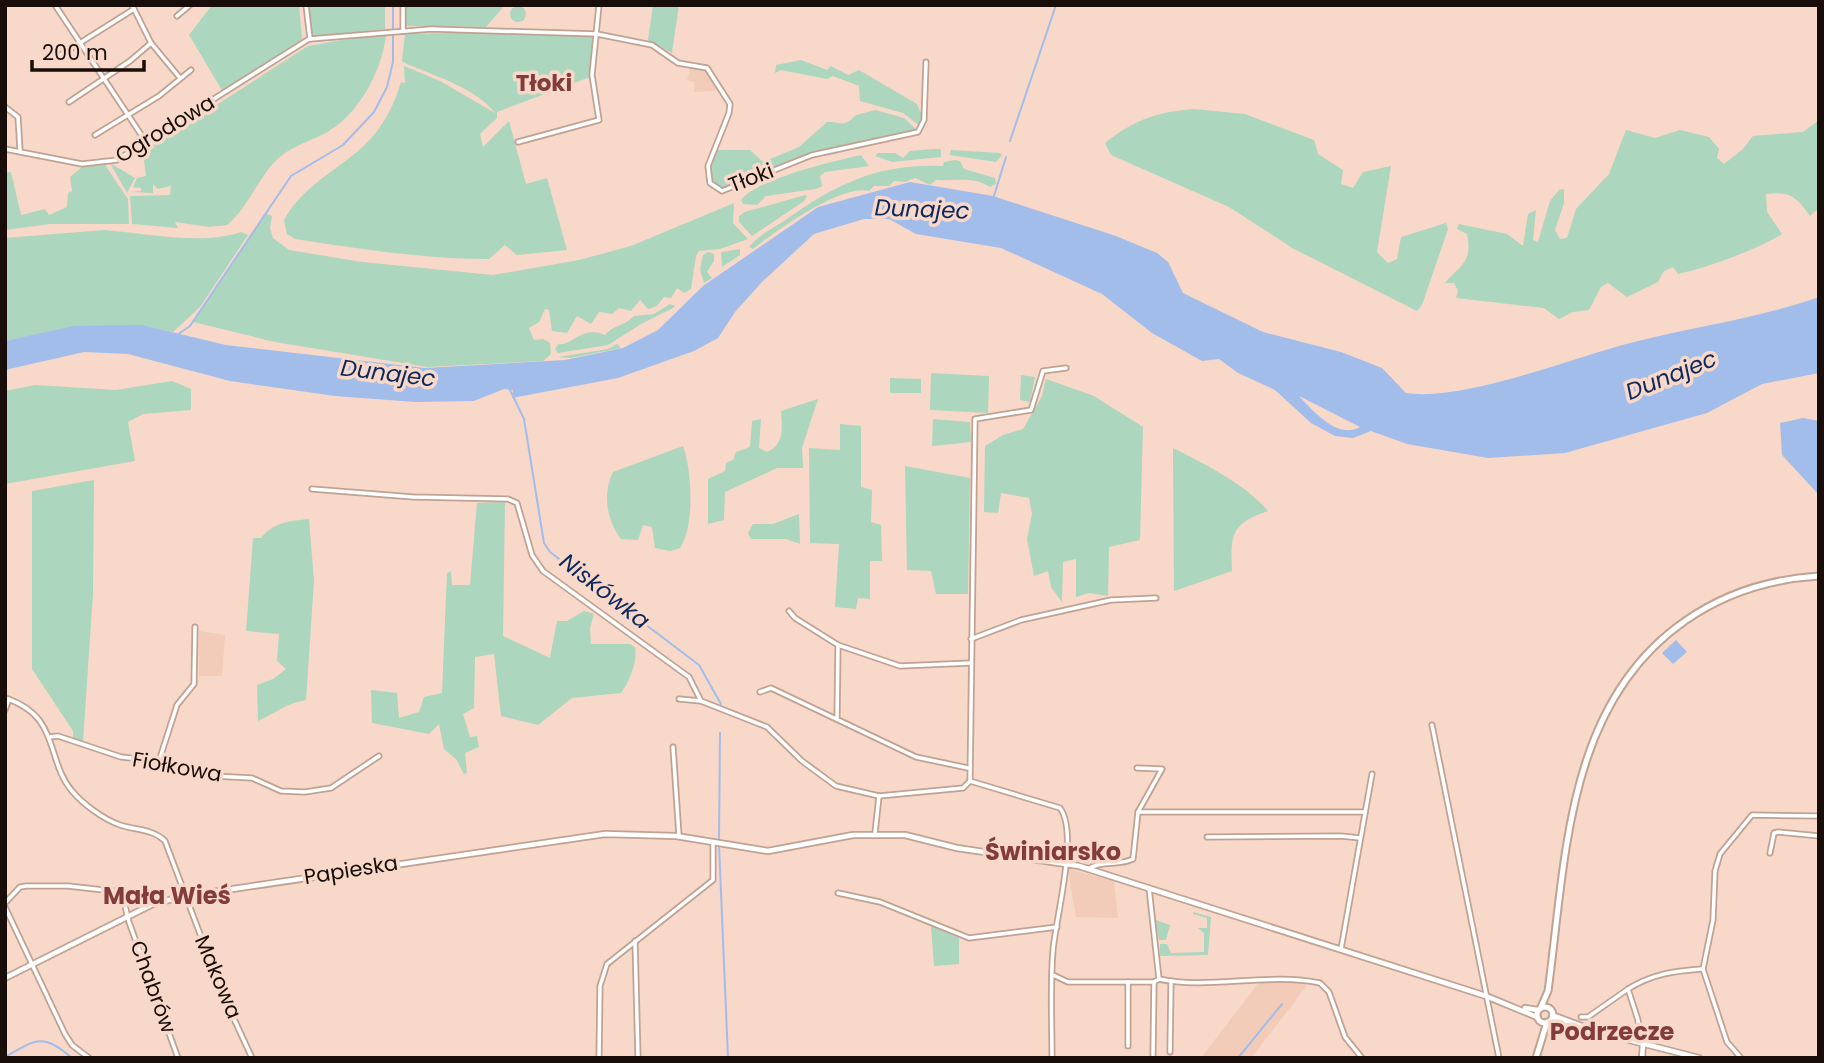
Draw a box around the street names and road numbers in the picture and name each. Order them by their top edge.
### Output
street label: Ogrodowa [110,88,220,170]
street label: Tłoki [724,156,778,199]
street label: Fiołkowa [130,744,224,789]
street label: Papieska [302,848,400,891]
street label: Makowa [188,931,249,1023]
street label: Chabrów [123,937,184,1037]

